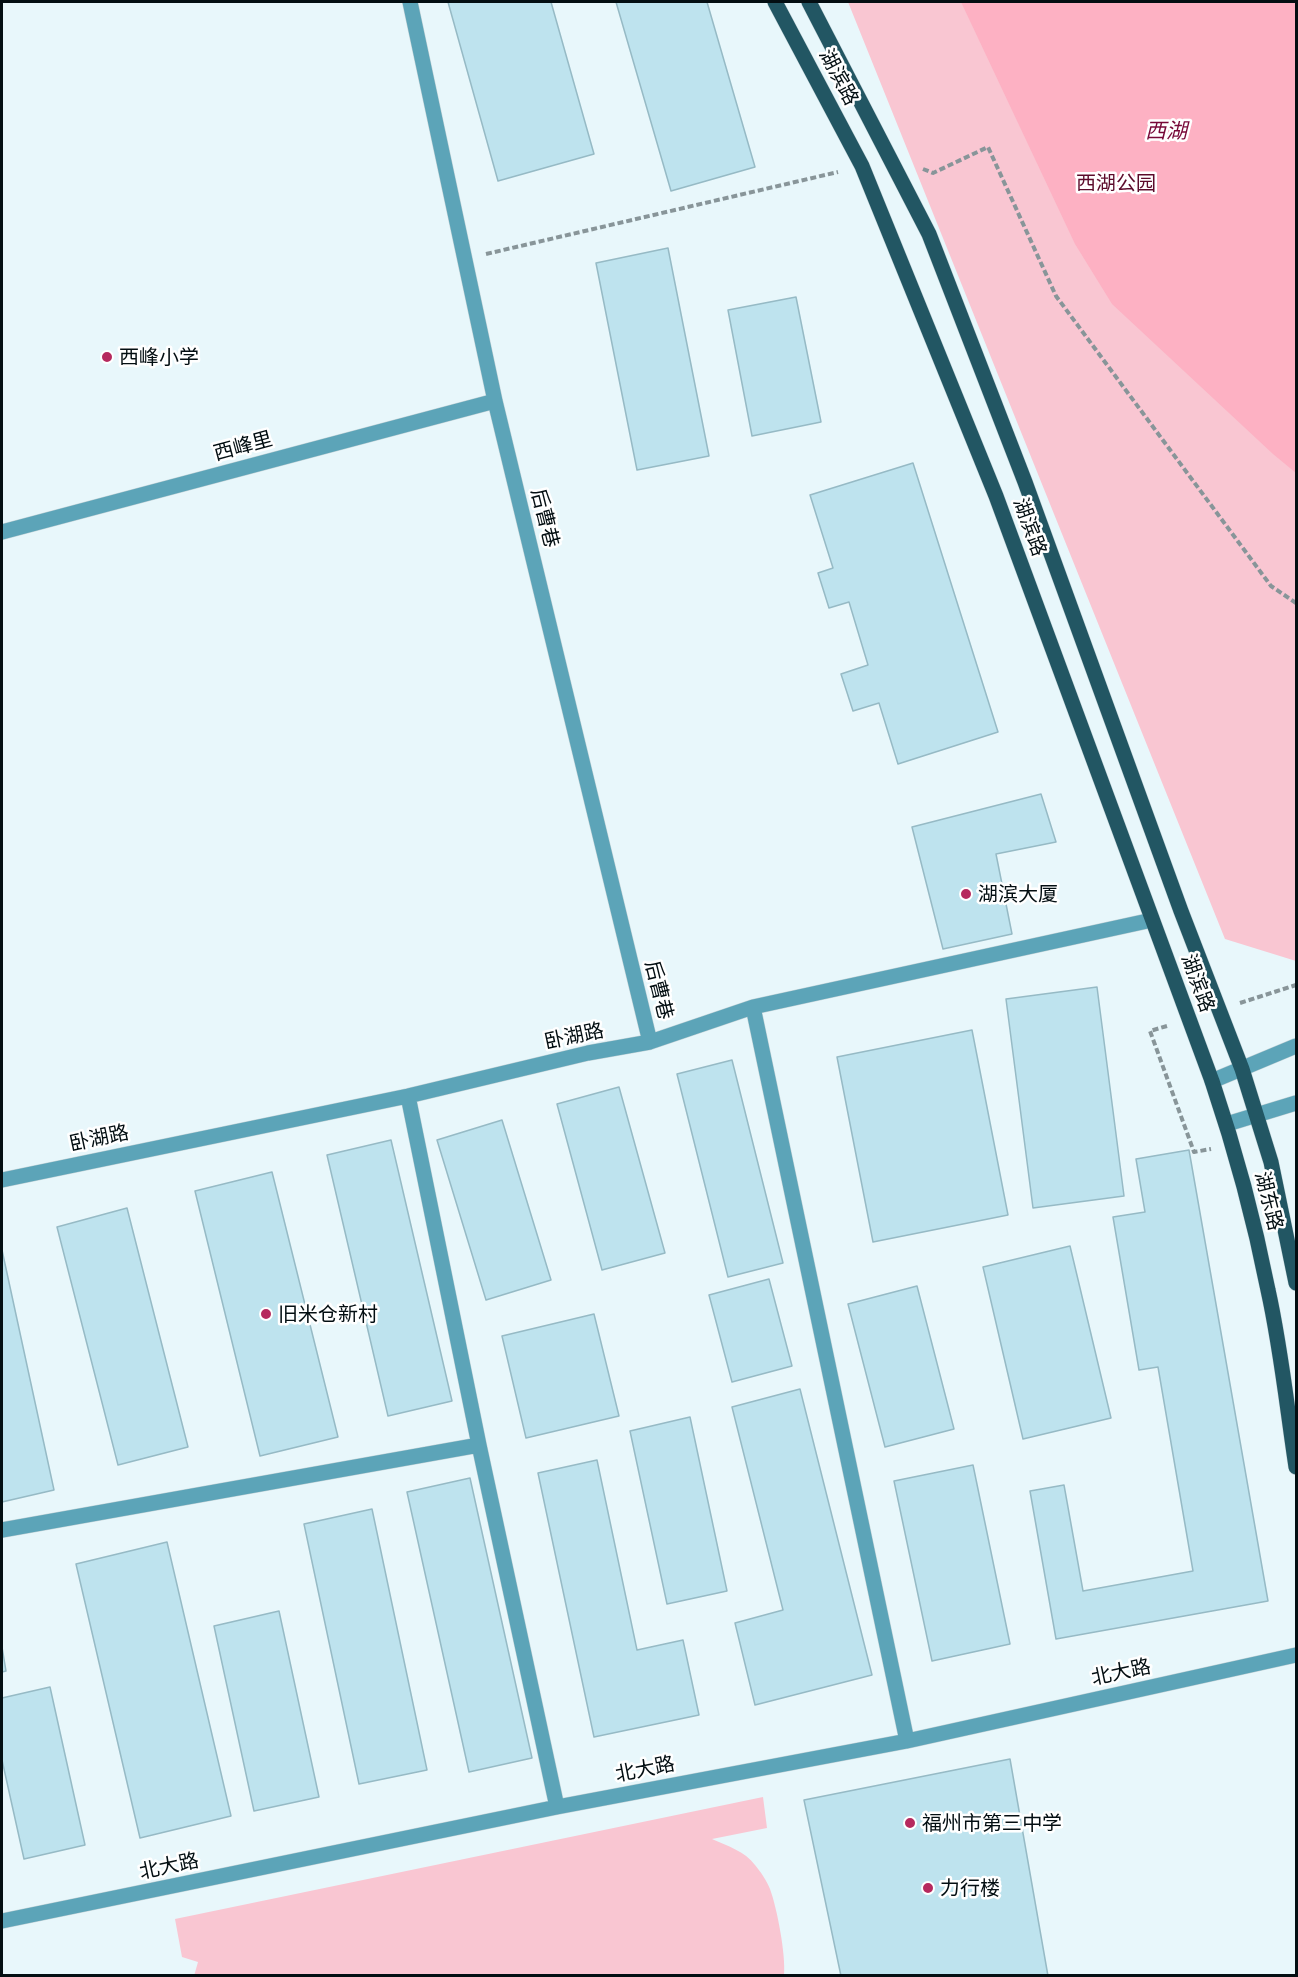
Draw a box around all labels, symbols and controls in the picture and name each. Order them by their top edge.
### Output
street label: 湖滨路 [814,45,864,109]
water label: 西湖 [1145,118,1187,144]
park label: 西湖公园 [1076,171,1156,195]
place label: 西峰小学 [119,345,199,369]
marker: 西峰小学 [100,350,114,364]
street label: 西峰里 [211,427,275,465]
street label: 后曹巷 [526,486,564,550]
street label: 湖滨路 [1008,495,1052,559]
place label: 湖滨大厦 [978,882,1058,906]
marker: 湖滨大厦 [959,887,973,901]
street label: 湖滨路 [1176,951,1220,1015]
street label: 后曹巷 [640,958,678,1022]
street label: 卧湖路 [542,1018,606,1054]
street label: 卧湖路 [67,1120,131,1156]
street label: 湖东路 [1250,1169,1288,1233]
place label: 旧米仓新村 [278,1302,378,1326]
marker: 旧米仓新村 [259,1307,273,1321]
street label: 北大路 [1089,1654,1153,1690]
street label: 北大路 [613,1751,677,1787]
place label: 福州市第三中学 [922,1811,1062,1835]
marker: 福州市第三中学 [903,1816,917,1830]
street label: 北大路 [137,1848,201,1884]
place label: 力行楼 [940,1876,1000,1900]
marker: 力行楼 [921,1881,935,1895]

